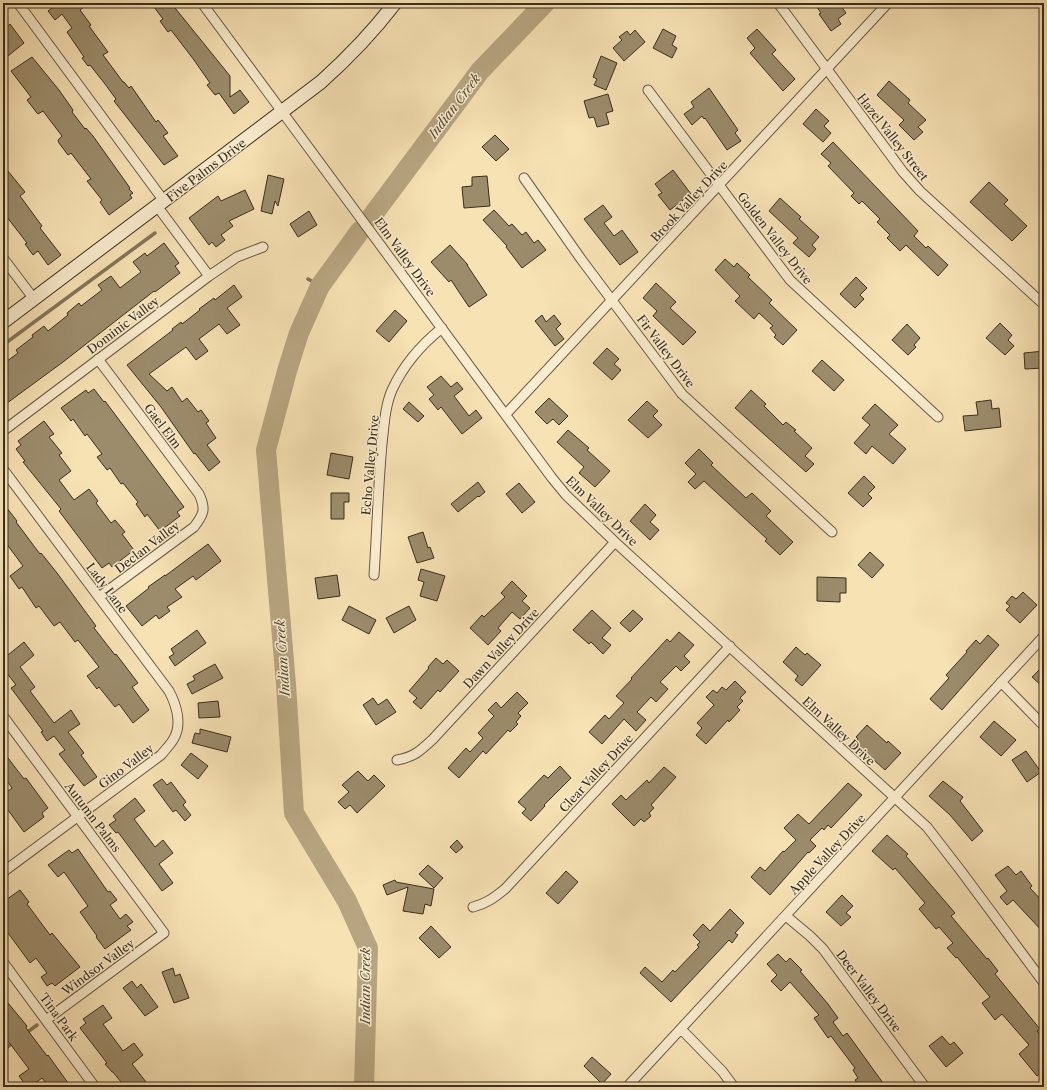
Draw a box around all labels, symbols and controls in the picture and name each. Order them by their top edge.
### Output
water label: Indian Creek [424,70,484,142]
street label: Hazel Valley Street [854,90,932,184]
street label: Five Palms Drive [163,135,249,205]
street label: Brook Valley Drive [648,157,731,245]
street label: Golden Valley Drive [734,189,816,287]
street label: Elm Valley Drive [371,215,439,300]
street label: Dominic Valley [84,293,162,357]
street label: Fir Valley Drive [634,312,698,391]
street label: Gael Elm [141,401,185,451]
street label: Echo Valley Drive [358,414,382,516]
street label: Elm Valley Drive [563,473,641,549]
street label: Declan Valley [112,518,183,576]
street label: Lady Lane [83,560,131,616]
street label: Dawn Valley Drive [460,605,542,691]
water label: Indian Creek [271,619,293,698]
street label: Elm Valley Drive [800,693,879,769]
street label: Clear Valley Drive [556,731,636,815]
street label: Gino Valley [95,740,157,792]
street label: Autumn Palms [61,778,124,855]
street label: Apple Valley Drive [785,810,868,898]
street label: Windsor Valley [58,935,137,999]
water label: Indian Creek [357,947,373,1025]
street label: Deer Valley Drive [833,947,905,1035]
street label: Tina Park [37,990,82,1045]

